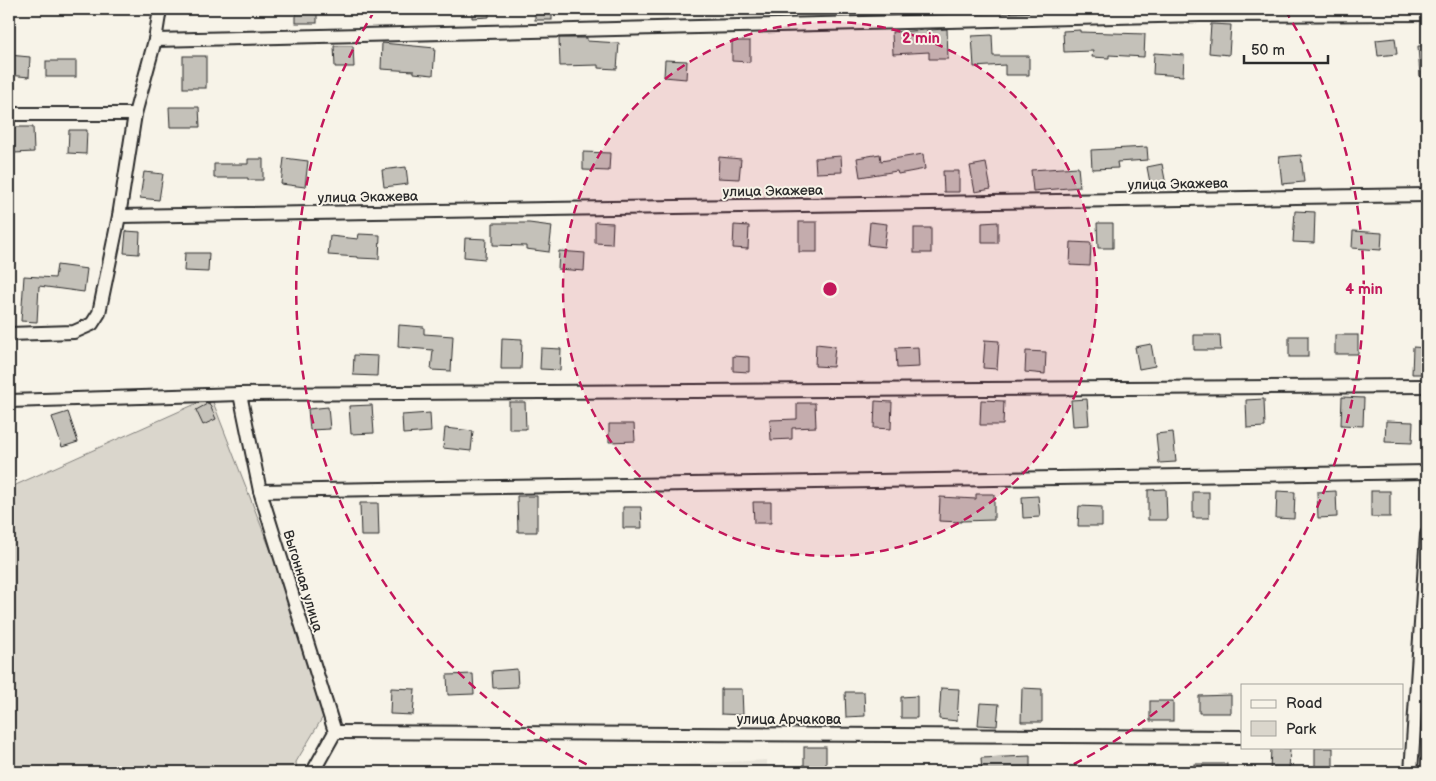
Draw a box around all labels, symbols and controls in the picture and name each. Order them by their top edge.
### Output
text: 2 min [902,29,940,48]
scale bar [1244,32,1327,64]
text: 50 m [1251,41,1285,60]
street label: улица Экажева [1128,175,1229,193]
street label: улица Экажева [723,182,824,200]
street label: улица Экажева [318,188,419,206]
centre of rings [821,280,839,298]
text: 4 min [1345,280,1383,299]
street label: Выгонная улица [279,528,327,635]
legend [1241,684,1404,748]
text: Road [1286,694,1322,713]
street label: улица Арчакова [737,711,842,728]
text: Park [1286,720,1317,739]

